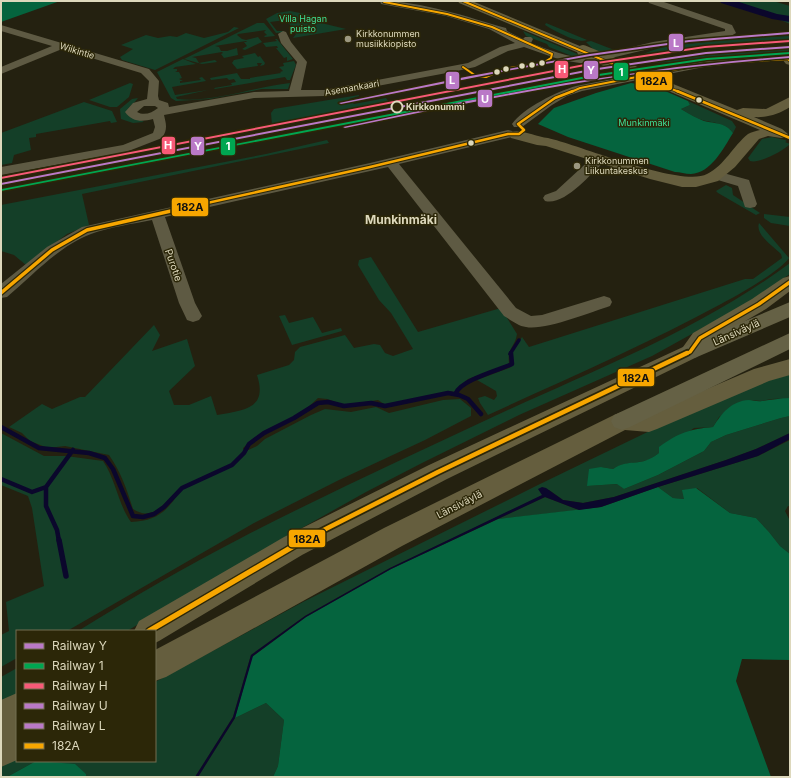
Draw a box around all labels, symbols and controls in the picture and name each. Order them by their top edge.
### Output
park label: Villa Hagan puisto [279,13,327,34]
place label: Kirkkonummen musiikkiopisto [356,28,420,49]
line badge: L [668,33,684,52]
marker: Kirkkonummen musiikkiopisto [343,34,353,44]
text: L [673,36,679,50]
street label: Wiikintie [58,40,96,61]
unlabelled marker [537,58,547,68]
unlabelled marker [527,60,537,70]
line badge: H [554,60,569,79]
line badge: Y [583,60,599,80]
unlabelled marker [517,61,527,71]
text: H [558,62,566,76]
line badge: 1 [613,62,629,81]
text: Y [587,63,595,77]
unlabelled marker [501,64,511,74]
text: 1 [619,65,624,79]
unlabelled marker [492,67,502,77]
line badge: L [445,71,460,90]
line badge: 182A [635,71,673,91]
text: L [449,73,455,87]
text: 182A [640,74,668,88]
street label: Asemankaari [324,77,380,98]
line badge: U [477,89,493,108]
text: U [481,92,489,106]
unlabelled marker [694,95,704,105]
marker: Kirkkonummi [390,100,404,114]
place label: Kirkkonummi [406,101,465,112]
park label: Munkinmäki [618,117,670,128]
line badge: H [161,136,176,155]
line badge: Y [190,136,205,156]
line badge: 1 [220,137,236,156]
text: H [164,138,172,152]
unlabelled marker [466,138,476,148]
text: Y [194,139,202,153]
text: 1 [226,139,231,153]
place label: Kirkkonummen Liikuntakeskus [585,155,649,176]
marker: Kirkkonummen Liikuntakeskus [572,161,582,171]
line badge: 182A [171,197,209,217]
text: 182A [176,200,204,214]
district label: Munkinmäki [365,212,437,227]
street label: Purotie [163,247,185,283]
street label: Länsiväylä [711,316,761,348]
line badge: 182A [617,368,655,387]
text: 182A [622,371,650,385]
street label: Länsiväylä [434,487,484,521]
line badge: 182A [288,529,326,548]
text: 182A [293,532,321,546]
legend [16,630,156,762]
text: Railway Y [52,638,107,653]
text: Railway 1 [52,658,104,673]
text: Railway H [52,678,108,693]
text: Railway U [52,698,108,713]
text: Railway L [52,718,106,733]
text: 182A [52,738,80,753]

